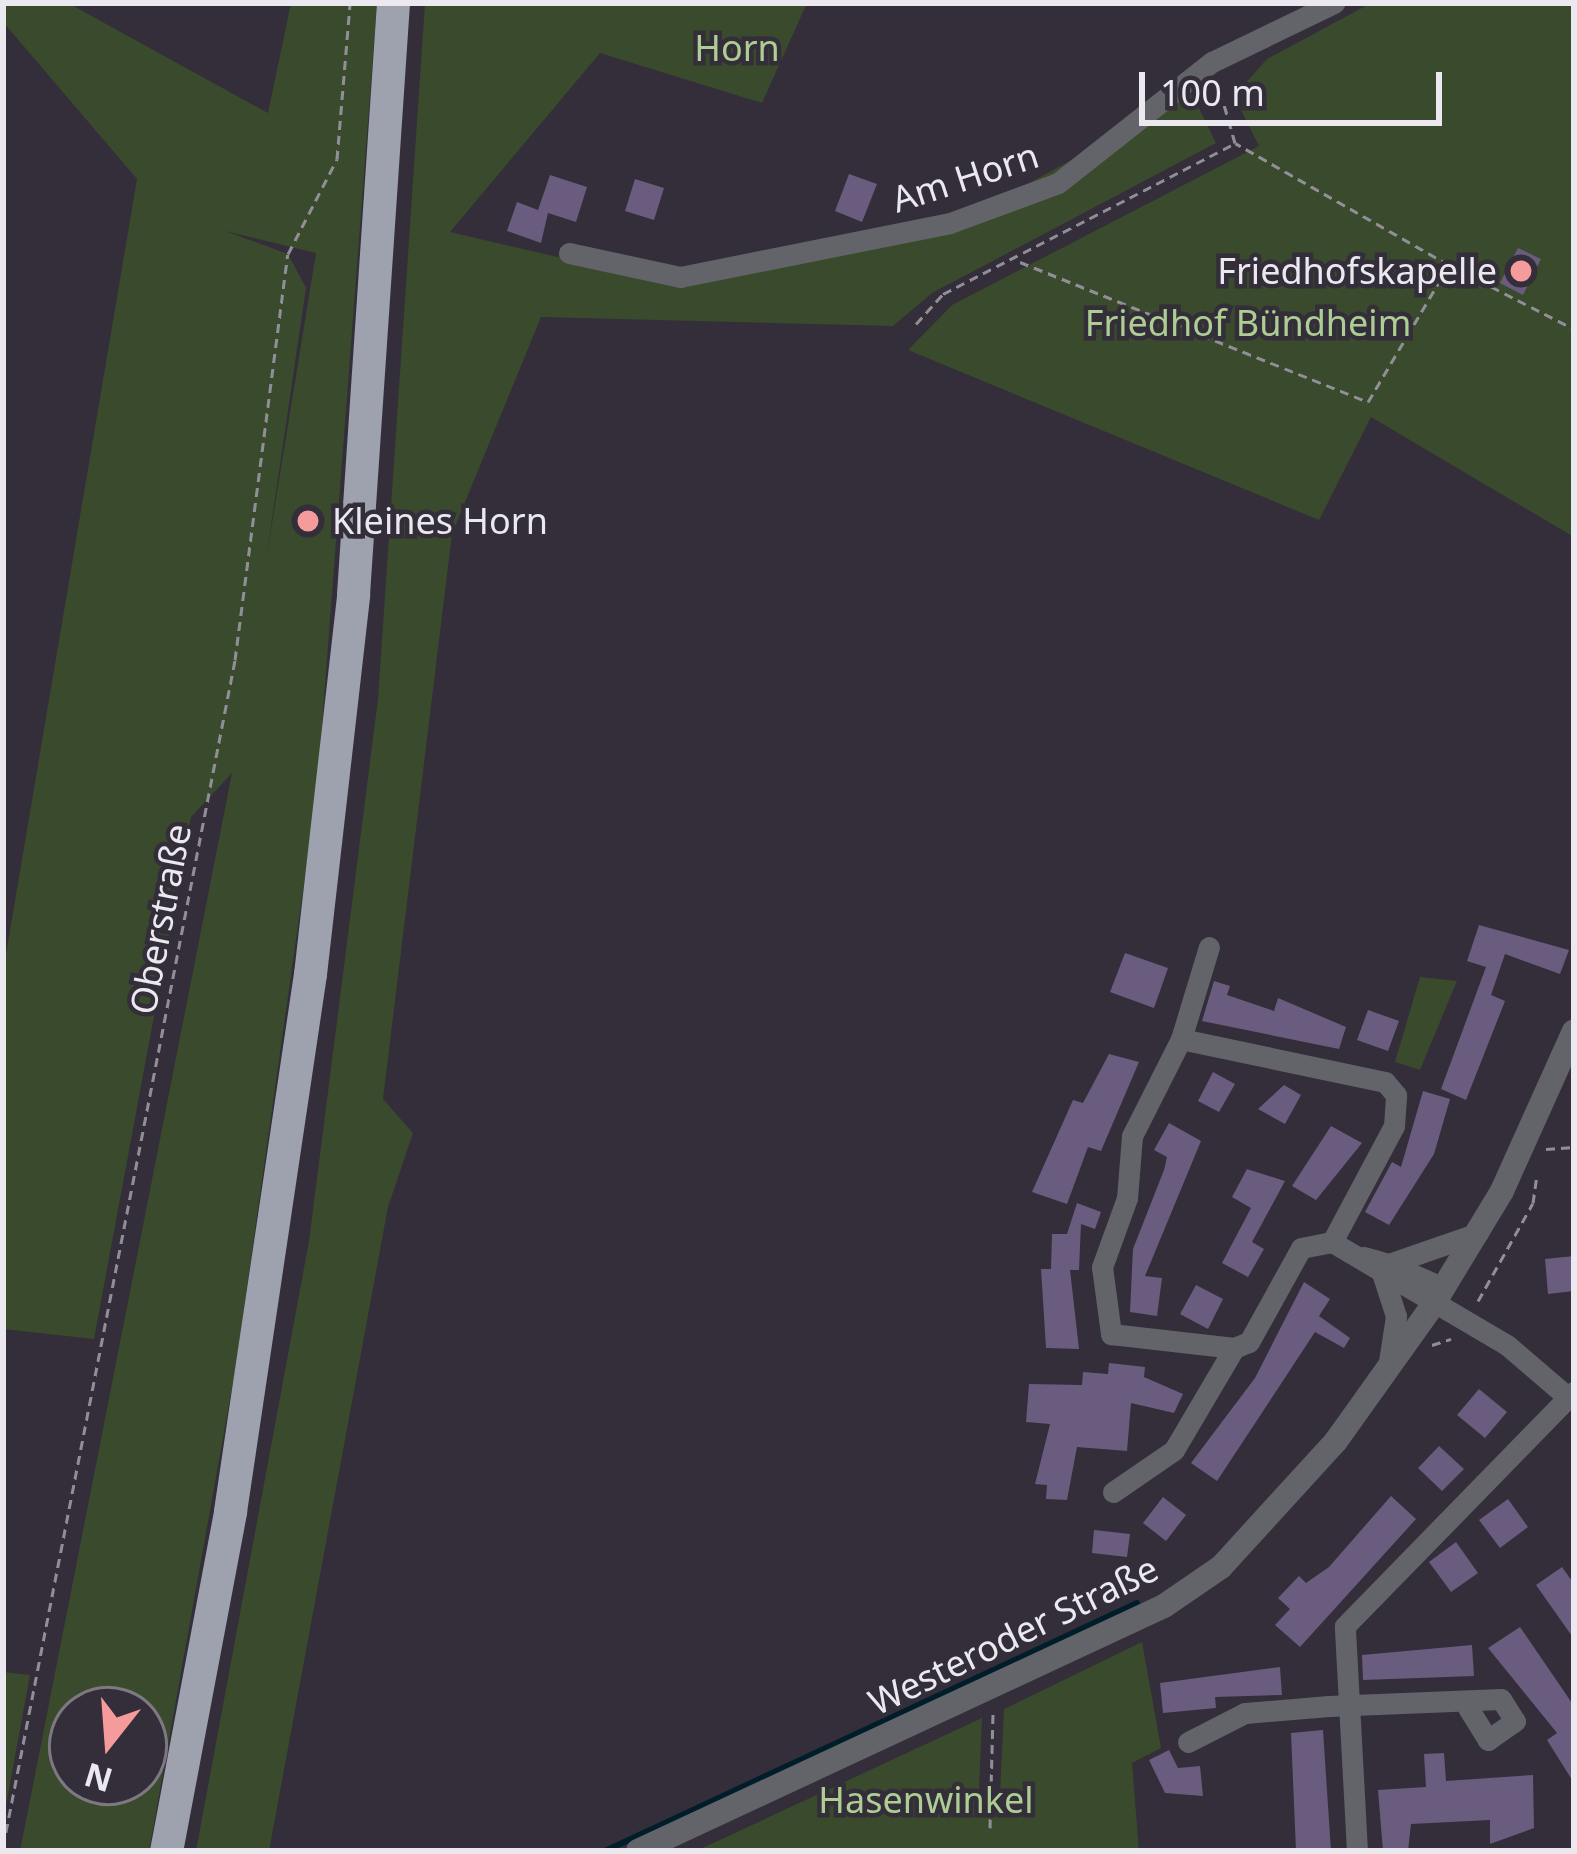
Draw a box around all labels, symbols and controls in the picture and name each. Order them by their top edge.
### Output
park label: Horn [694,26,780,70]
scale bar [1145,48,1448,122]
text: 100 m [1160,68,1265,117]
street label: Am Horn [886,133,1044,221]
place label: Friedhofskapelle [1217,249,1497,293]
marker: Friedhofskapelle [1508,258,1534,284]
park label: Friedhof Bündheim [1085,301,1411,345]
place label: Kleines Horn [332,499,548,543]
marker: Kleines Horn [295,508,321,534]
street label: Oberstraße [120,820,200,1018]
street label: Westeroder Straße [861,1546,1165,1724]
north arrow [48,1686,168,1806]
text: N [79,1753,118,1803]
park label: Hasenwinkel [818,1778,1034,1822]

